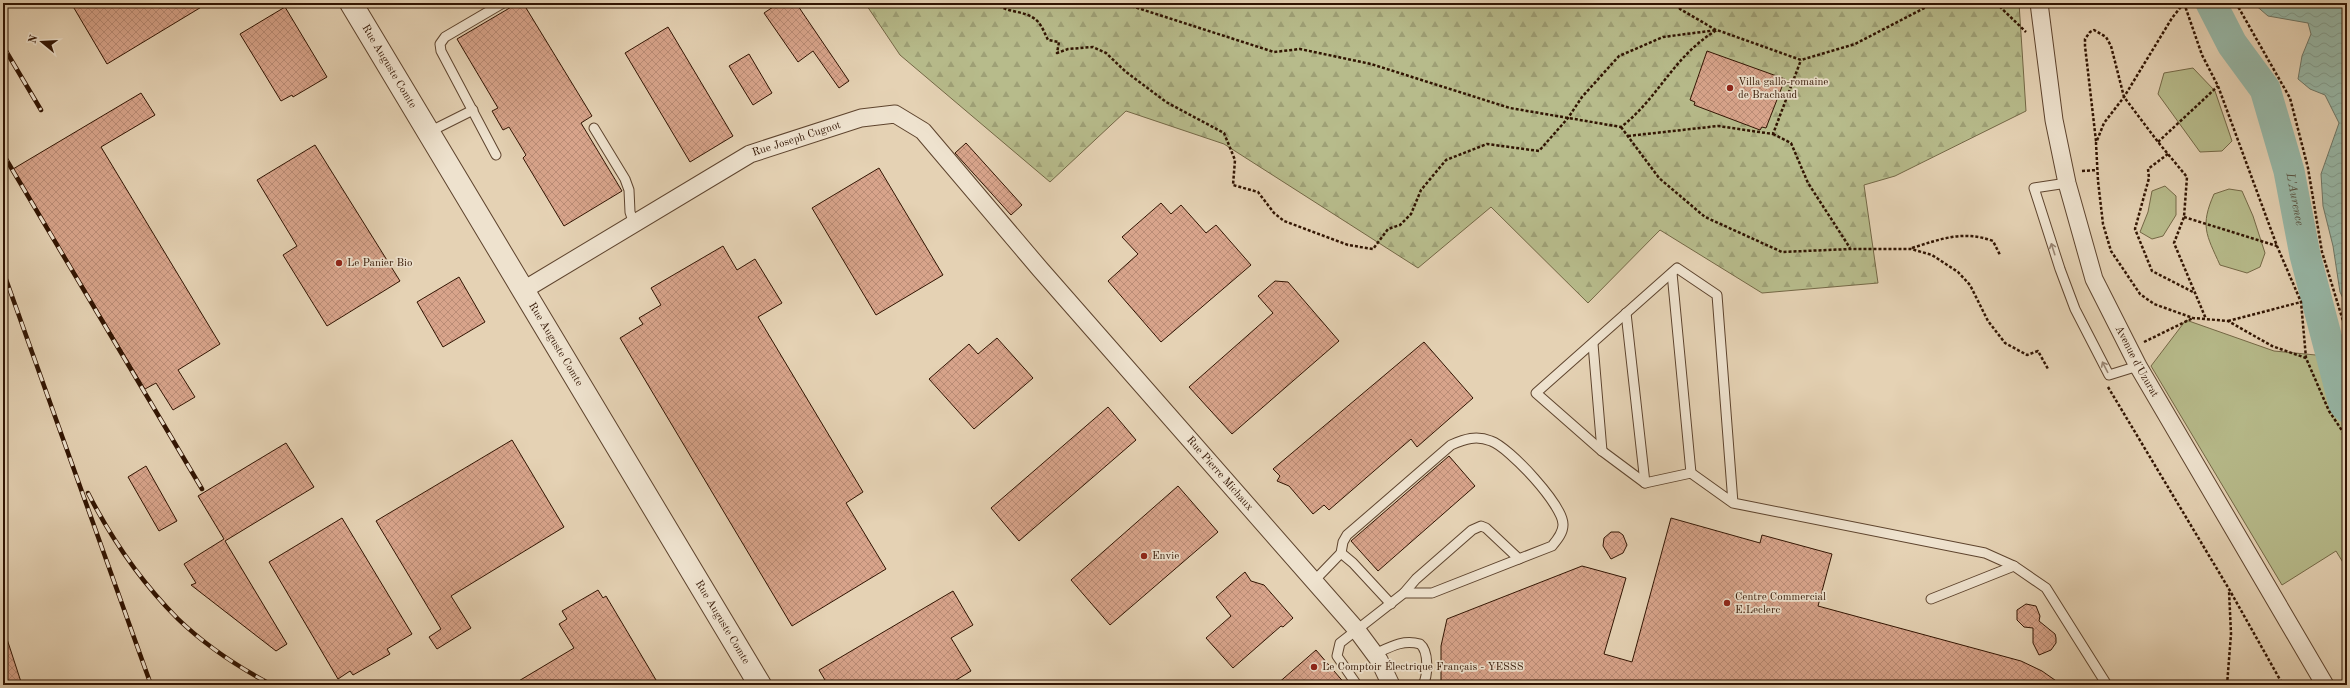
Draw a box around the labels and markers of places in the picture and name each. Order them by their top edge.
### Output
place label: Villa gallo-romaine de Brachaud [1738,77,1828,101]
marker: Villa gallo-romaine de Brachaud [1725,83,1735,93]
marker: Le Panier Bio [334,258,344,268]
place label: Le Panier Bio [347,258,413,269]
marker: Envie [1139,551,1149,561]
place label: Envie [1152,551,1179,562]
place label: Centre Commercial E.Leclerc [1735,592,1826,616]
marker: Centre Commercial E.Leclerc [1722,598,1732,608]
place label: Le Comptoir Électrique Français - YESSS [1322,660,1524,673]
marker: Le Comptoir Électrique Français - YESSS [1309,662,1319,672]

